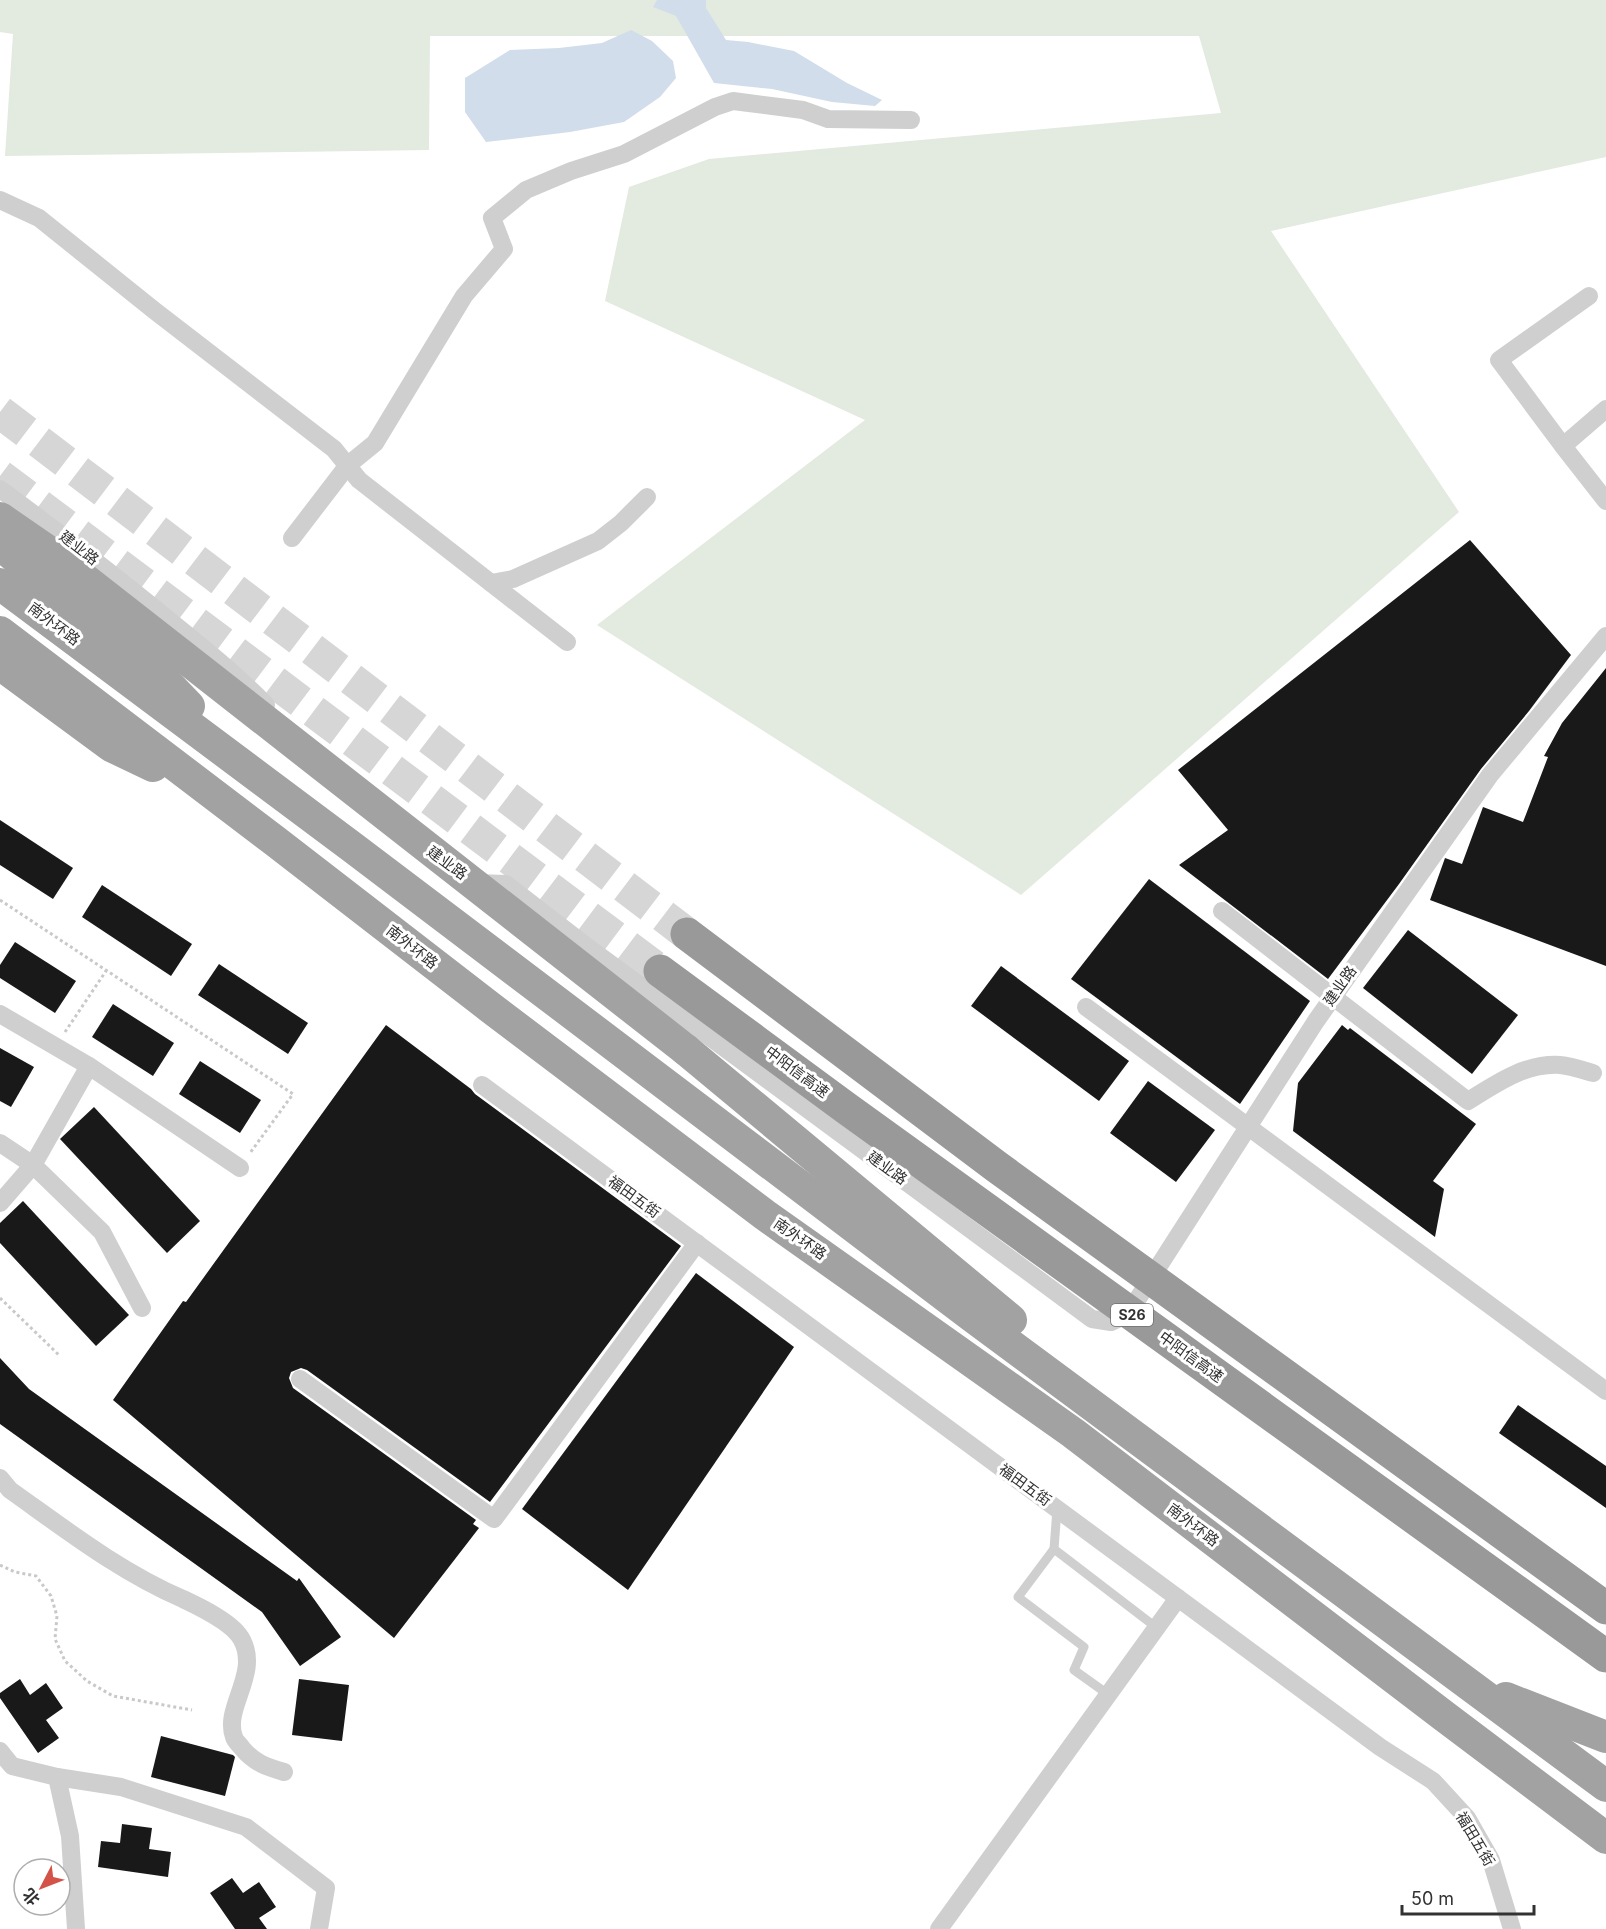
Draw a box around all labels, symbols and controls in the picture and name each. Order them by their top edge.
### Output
street label: 建业路 [56,526,103,569]
street label: 南外环路 [25,598,84,649]
street label: 建业路 [424,842,471,884]
street label: 南外环路 [383,921,442,973]
street label: 建业路 [1319,962,1360,1010]
street label: 中阳信高速 [762,1041,833,1102]
street label: 建业路 [864,1147,911,1189]
street label: 福田五街 [604,1171,664,1222]
street label: 南外环路 [770,1214,830,1264]
road number: S26 [1111,1304,1153,1326]
street label: 中阳信高速 [1155,1327,1227,1386]
street label: 福田五街 [995,1459,1055,1510]
street label: 南外环路 [1164,1499,1223,1550]
street label: 福田五街 [1452,1808,1499,1869]
north arrow [12,1857,72,1917]
scale bar [1402,1878,1534,1916]
text: 北 [18,1884,44,1910]
text: 50 m [1411,1888,1454,1909]

